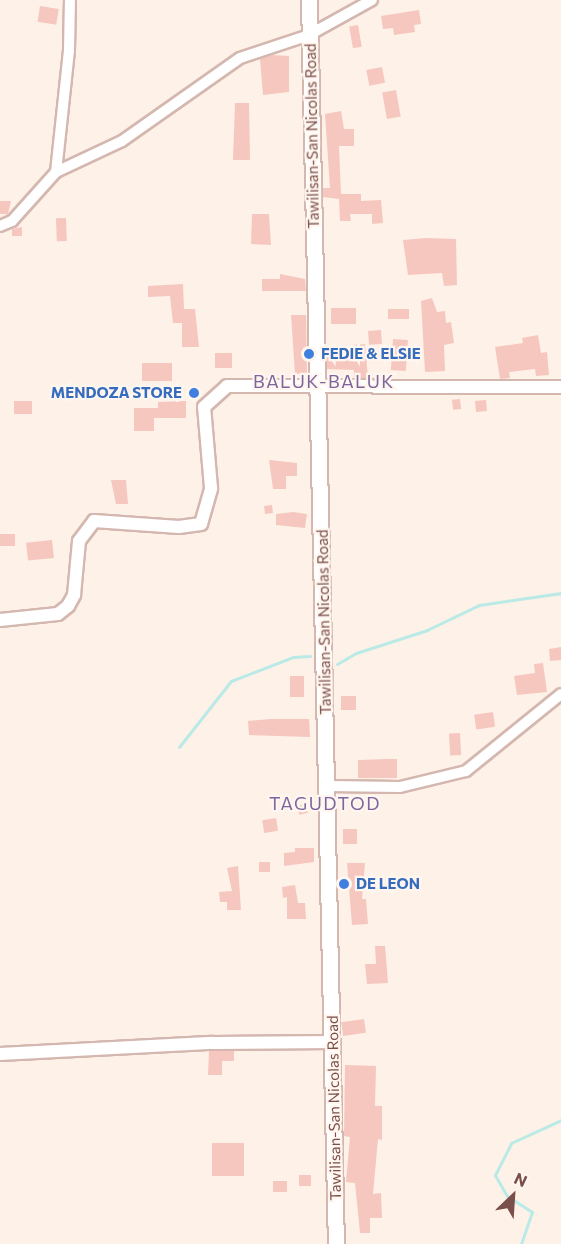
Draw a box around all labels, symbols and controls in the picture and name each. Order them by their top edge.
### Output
street label: Tawilisan-San Nicolas Road [301,43,323,229]
place label: FEDIE & ELSIE [321,345,421,363]
marker: FEDIE & ELSIE [302,347,316,361]
district label: BALUK-BALUK [253,370,395,392]
place label: MENDOZA STORE [51,384,182,402]
marker: MENDOZA STORE [187,386,201,400]
street label: Tawilisan-San Nicolas Road [313,529,335,715]
district label: TAGUDTOD [269,792,381,814]
place label: DE LEON [356,875,420,893]
marker: DE LEON [337,877,351,891]
street label: Tawilisan-San Nicolas Road [323,1015,345,1201]
north arrow [483,1166,543,1226]
text: N [511,1168,530,1190]

